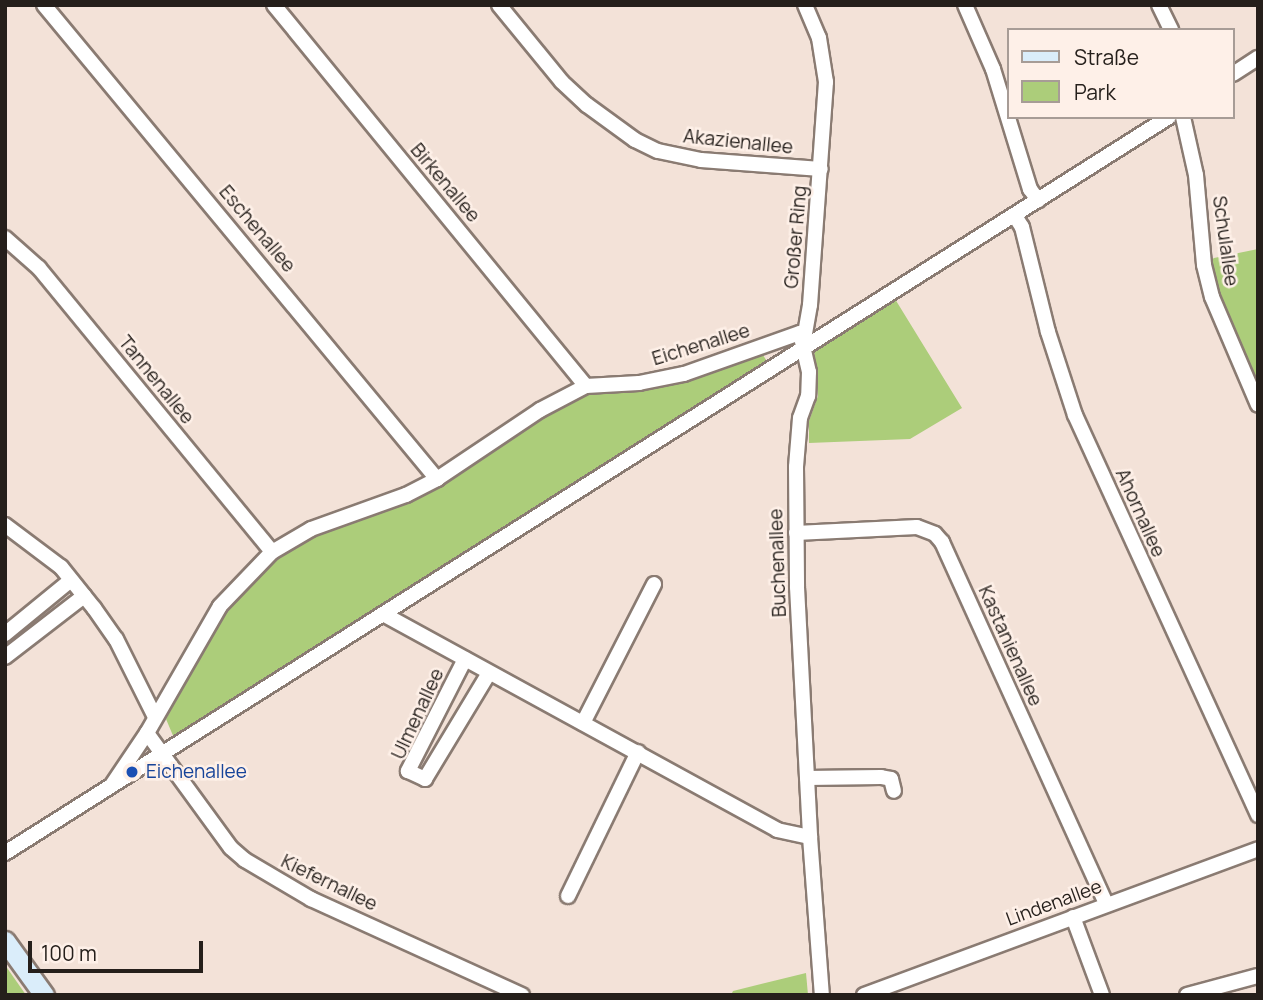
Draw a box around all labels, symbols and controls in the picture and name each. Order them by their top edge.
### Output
legend [1007,28,1235,119]
text: Straße [1074,43,1139,71]
text: Park [1074,78,1116,106]
street label: Akazienallee [682,125,794,159]
street label: Birkenallee [405,139,485,227]
street label: Eschenallee [214,181,300,277]
street label: Großer Ring [780,185,812,289]
street label: Schulallee [1207,194,1243,288]
street label: Eichenallee [649,319,753,371]
street label: Tannenallee [114,331,198,429]
street label: Ahornallee [1110,465,1170,561]
street label: Buchenallee [765,508,791,618]
street label: Kastanienallee [973,582,1047,710]
street label: Ulmenallee [387,665,449,763]
place label: Eichenallee [146,761,247,783]
marker: Eichenallee [124,764,140,780]
street label: Kiefernallee [277,850,381,916]
street label: Lindenallee [1003,875,1105,931]
scale bar [32,926,206,970]
text: 100 m [41,939,97,967]

